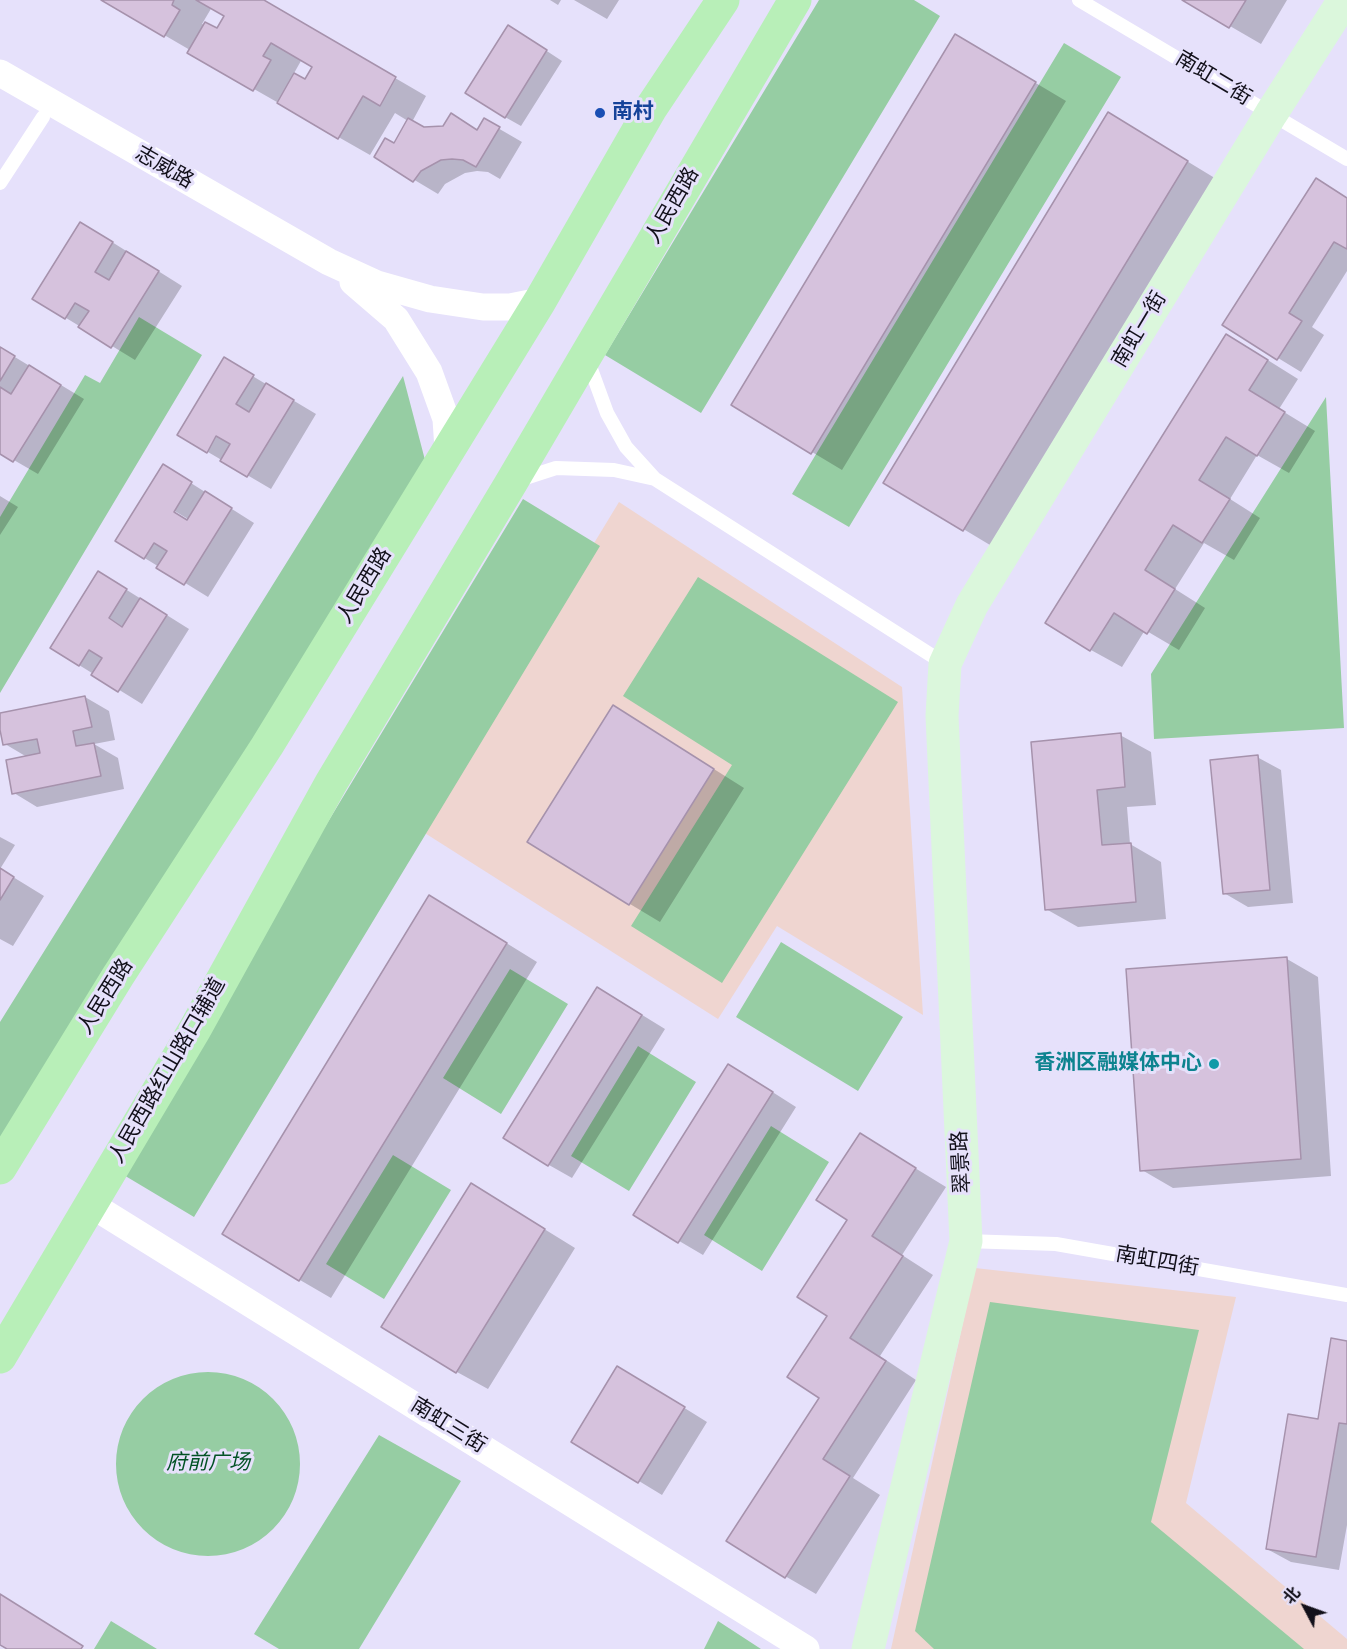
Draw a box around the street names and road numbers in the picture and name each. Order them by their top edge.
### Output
street label: 南虹二街 [1171,47,1255,111]
street label: 志威路 [130,141,198,195]
street label: 人民西路 [641,163,705,249]
street label: 南虹一街 [1108,288,1172,372]
street label: 人民西路 [333,544,397,628]
street label: 人民西路 [73,955,139,1039]
street label: 人民西路红山路口辅道 [105,974,231,1168]
street label: 翠景路 [948,1130,976,1194]
street label: 南虹四街 [1113,1242,1201,1282]
street label: 南虹三街 [406,1393,490,1459]

